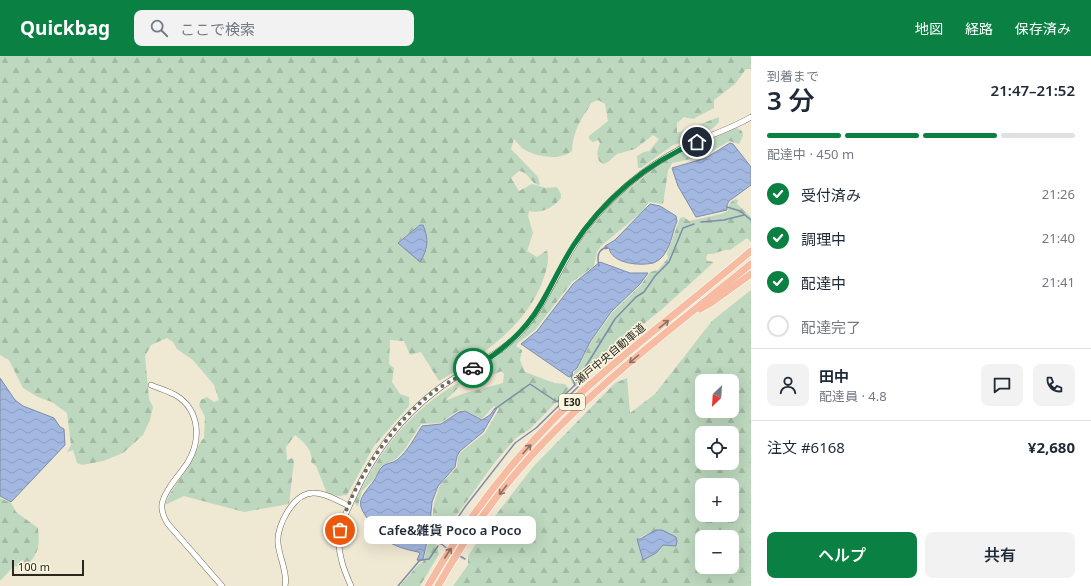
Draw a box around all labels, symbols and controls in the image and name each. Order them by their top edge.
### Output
search box [134,10,414,46]
text: Quickbag [20,15,110,41]
icon: search [148,17,170,39]
text: ここで検索 [180,19,255,39]
text: 地図 [915,19,943,38]
text: 経路 [965,19,993,38]
text: 保存済み [1015,19,1071,38]
text: 到着まで [767,67,819,85]
text: 21:47–21:52 [991,80,1075,100]
text: 3 分 [767,82,815,118]
pin [680,125,714,159]
icon: home [686,131,708,153]
text: 配達中 · 450 m [767,145,854,163]
icon: check [767,183,789,205]
text: 受付済み [801,185,861,205]
text: 21:26 [1042,185,1075,203]
icon: check [767,227,789,249]
text: 調理中 [801,229,846,249]
text: 21:40 [1042,229,1075,247]
icon: check [767,271,789,293]
text: 配達中 [801,273,846,293]
text: 21:41 [1042,273,1075,291]
text: 配達完了 [801,317,861,337]
street label: 瀬戸中央自動車道 [571,320,648,388]
one-way arrow [658,320,669,328]
courier [453,348,493,388]
one-way arrow [628,354,639,363]
icon: car [462,357,484,379]
button: person [767,364,809,406]
button: chat [981,364,1023,406]
button: phone [1033,364,1075,406]
text: 田中 [819,366,849,386]
north arrow [695,374,739,418]
map controls [695,374,739,574]
text: 配達員 · 4.8 [819,387,887,405]
road number: E30 [559,394,585,410]
button: locate [695,426,739,470]
text: 注文 #6168 [767,437,845,457]
text: ¥2,680 [1028,437,1075,457]
one-way arrow [522,444,531,454]
button: + [695,478,739,522]
one-way arrow [499,485,507,496]
pin [323,513,357,547]
callout: Cafe&雑貨 Poco a Poco [364,516,536,544]
icon: bag [329,519,351,541]
text: Cafe&雑貨 Poco a Poco [379,521,521,539]
button: − [695,530,739,574]
button: ヘルプ [767,532,917,578]
button: 共有 [925,532,1075,578]
one-way arrow [444,547,452,558]
scale bar [12,558,84,577]
text: 100 m [18,559,50,574]

